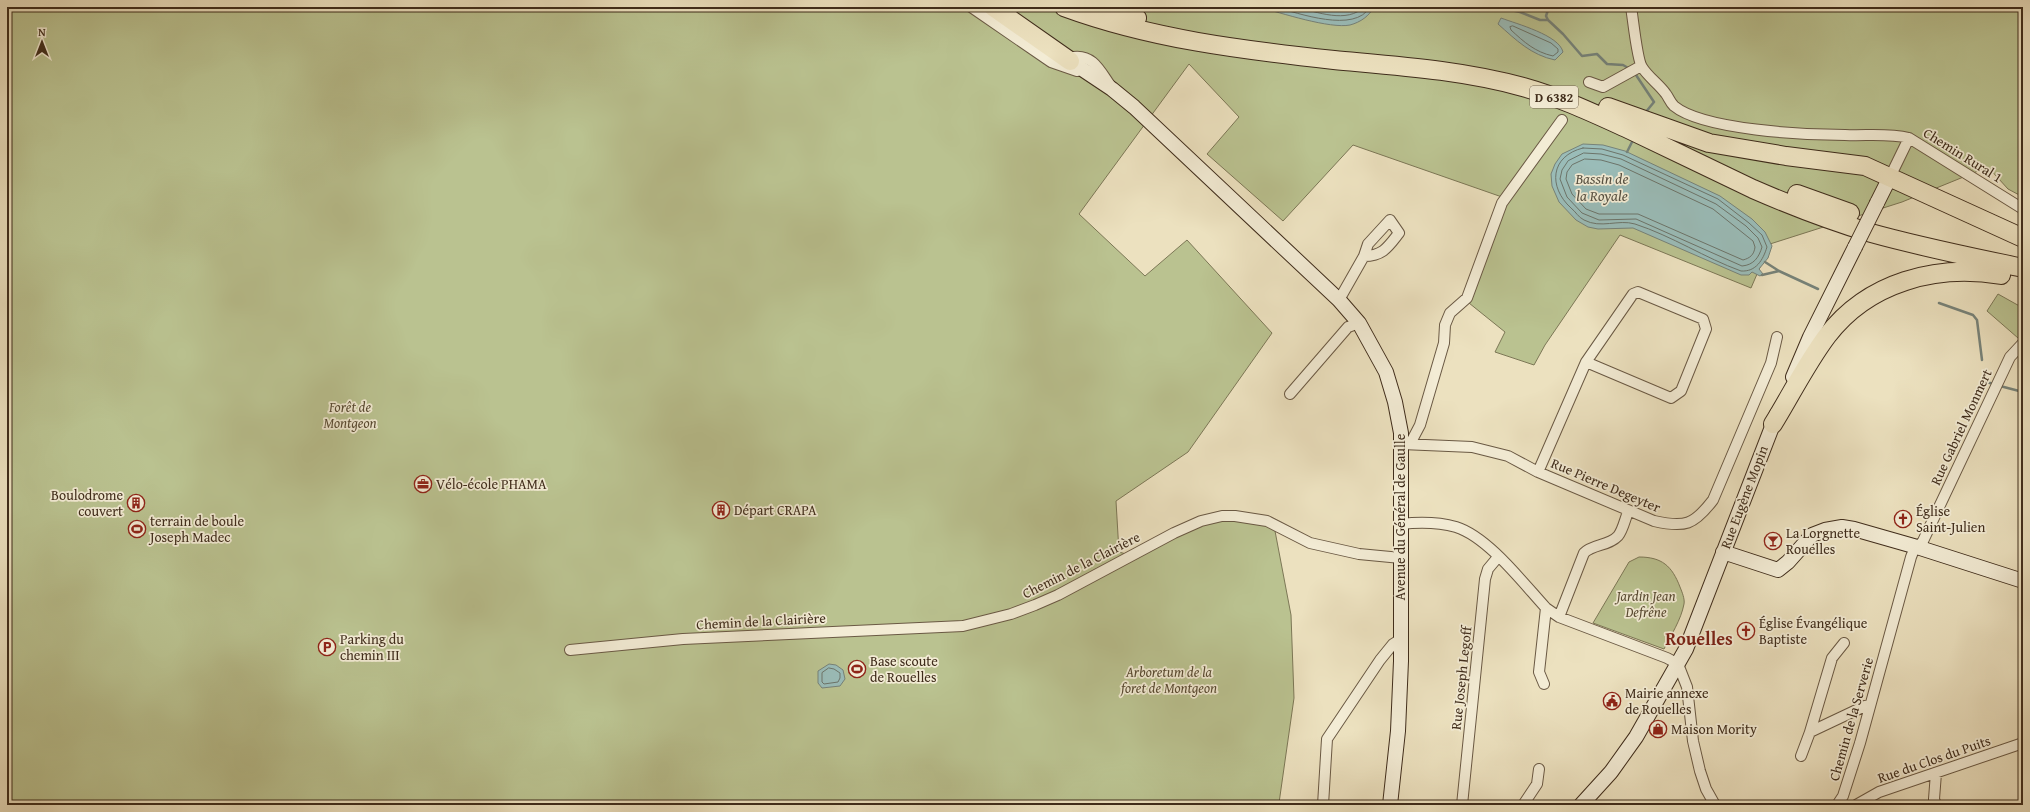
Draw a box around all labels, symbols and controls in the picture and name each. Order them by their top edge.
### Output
north arrow [22,22,62,62]
text: N [38,24,46,40]
road number: D 6382 [1530,86,1578,108]
street label: Chemin Rural 1 [1920,123,2006,187]
water label: Bassin de la Royale [1575,168,1628,206]
street label: Rue Gabriel Monmert [1925,366,1997,488]
park label: Forêt de Montgeon [323,397,377,433]
street label: Avenue du Général de Gaulle [1390,433,1410,600]
street label: Rue Eugène Mopin [1715,442,1773,551]
street label: Rue Pierre Degeyter [1548,453,1664,517]
office icon: Vélo-école PHAMA [413,474,433,494]
place label: Vélo-école PHAMA [436,474,547,494]
place label: Boulodrome couvert [51,485,123,521]
building icon: Boulodrome couvert [126,493,146,513]
building icon: Départ CRAPA [711,500,731,520]
place label: Départ CRAPA [734,500,817,520]
place label: Église Saint-Julien [1916,501,1985,537]
church icon: Église Saint-Julien [1893,509,1913,529]
place label: terrain de boule Joseph Madec [148,511,244,547]
sports icon: terrain de boule Joseph Madec [127,519,147,539]
place label: La Lorgnette Rouelles [1786,523,1861,559]
street label: Chemin de la Clairière [1019,526,1144,603]
bar icon: La Lorgnette Rouelles [1763,531,1783,551]
park label: Jardin Jean Defrêne [1615,586,1676,622]
street label: Chemin de la Clairière [696,608,827,634]
place label: Église Évangélique Baptiste [1759,613,1868,649]
church icon: Église Évangélique Baptiste [1736,621,1756,641]
street label: Rue Joseph Legoff [1446,623,1477,731]
district label: Rouelles [1665,625,1733,652]
place label: Parking du chemin III [340,629,404,665]
parking icon: Parking du chemin III [317,637,337,657]
place label: Base scoute de Rouelles [870,651,938,687]
street label: Chemin de la Serverie [1824,654,1878,783]
sports icon: Base scoute de Rouelles [847,659,867,679]
park label: Arboretum de la foret de Montgeon [1120,662,1217,698]
place label: Mairie annexe de Rouelles [1625,683,1709,719]
public building icon: Mairie annexe de Rouelles [1602,691,1622,711]
shop icon: Maison Mority [1648,719,1668,739]
place label: Maison Mority [1671,719,1757,739]
street label: Rue du Clos du Puits [1875,730,1993,788]

